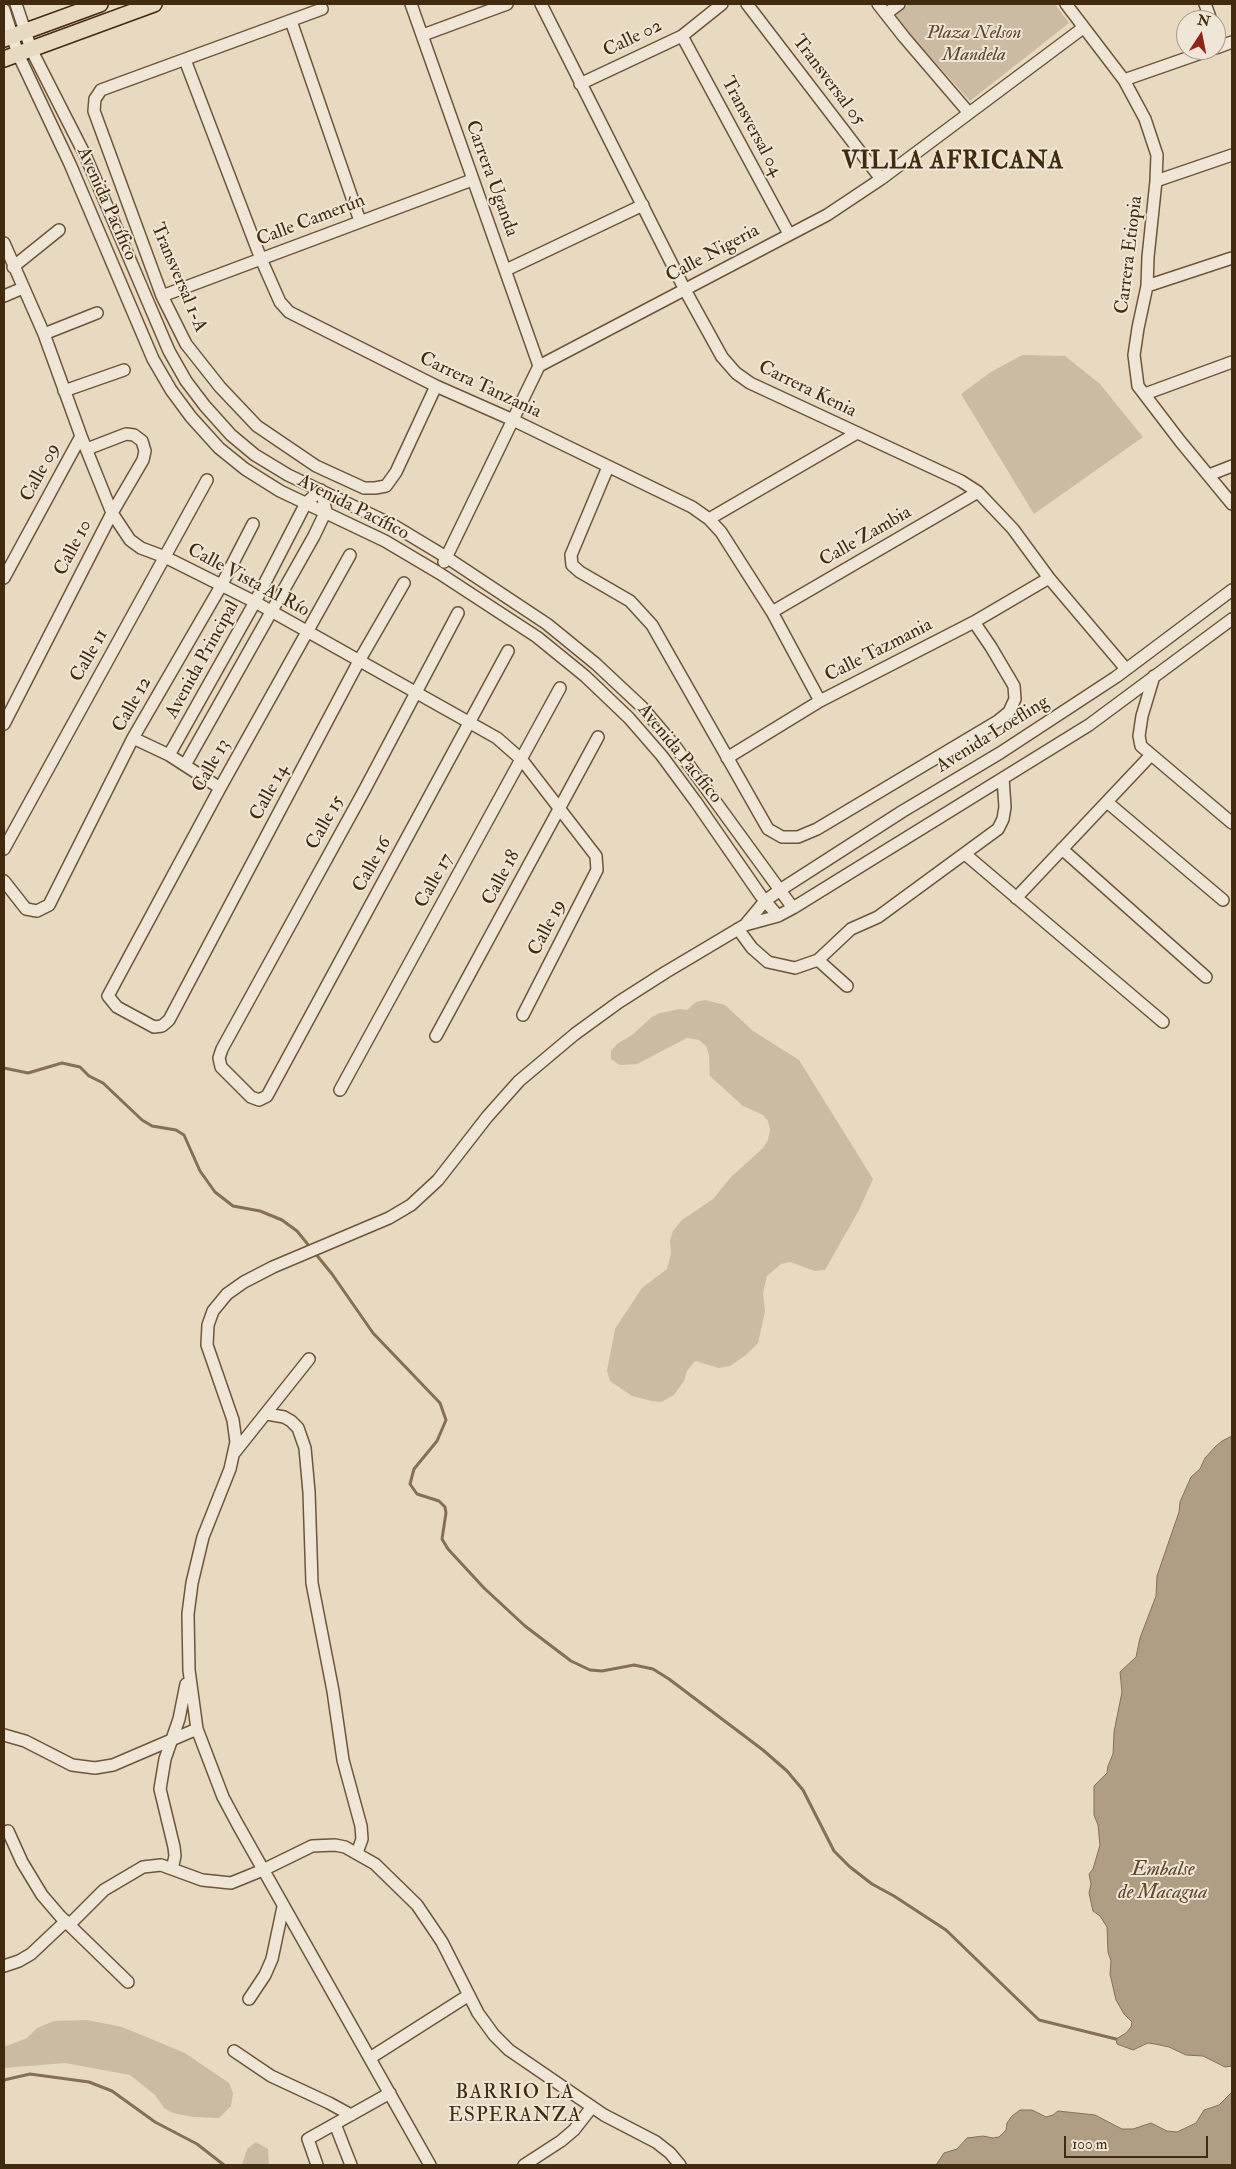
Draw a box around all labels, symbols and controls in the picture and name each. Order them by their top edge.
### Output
north arrow [1176,10,1226,60]
text: N [1196,11,1212,30]
street label: Calle 02 [600,15,666,63]
park label: Plaza Nelson Mandela [926,23,1022,67]
street label: Transversal 05 [787,31,869,131]
street label: Transversal 04 [715,73,787,181]
street label: Carrera Uganda [459,118,523,240]
street label: Avenida Pacífico [71,144,141,264]
district label: VILLA AFRICANA [840,149,1066,177]
street label: Calle Camerún [254,190,368,252]
street label: Carrera Etiopia [1111,195,1149,315]
street label: Transversal 1-A [145,220,211,336]
street label: Calle Nigeria [662,220,764,288]
street label: Carrera Tanzania [415,348,545,424]
street label: Carrera Kenia [754,356,860,424]
street label: Calle 09 [16,440,66,506]
street label: Avenida Pacífico [294,470,412,546]
street label: Calle Zambia [816,502,916,572]
street label: Calle 10 [50,516,98,580]
street label: Calle Vista Al Río [183,539,313,623]
street label: Avenida Principal [161,597,245,723]
street label: Calle Tazmania [821,614,937,688]
street label: Calle 11 [66,626,114,686]
street label: Calle 12 [109,673,157,737]
street label: Avenida Loefling [932,691,1054,779]
street label: Avenida Pacífico [632,699,726,809]
street label: Calle 13 [188,735,236,797]
street label: Calle 14 [246,761,294,825]
street label: Calle 15 [302,792,350,854]
street label: Calle 16 [349,833,397,897]
street label: Calle 18 [478,847,526,909]
street label: Calle 17 [411,850,459,912]
street label: Calle 19 [524,896,572,960]
water label: Embalse de Macagua [1118,1859,1208,1906]
district label: BARRIO LA ESPERANZA [447,2082,583,2129]
scale bar [1066,2126,1210,2158]
text: 100 m [1072,2135,1107,2154]

